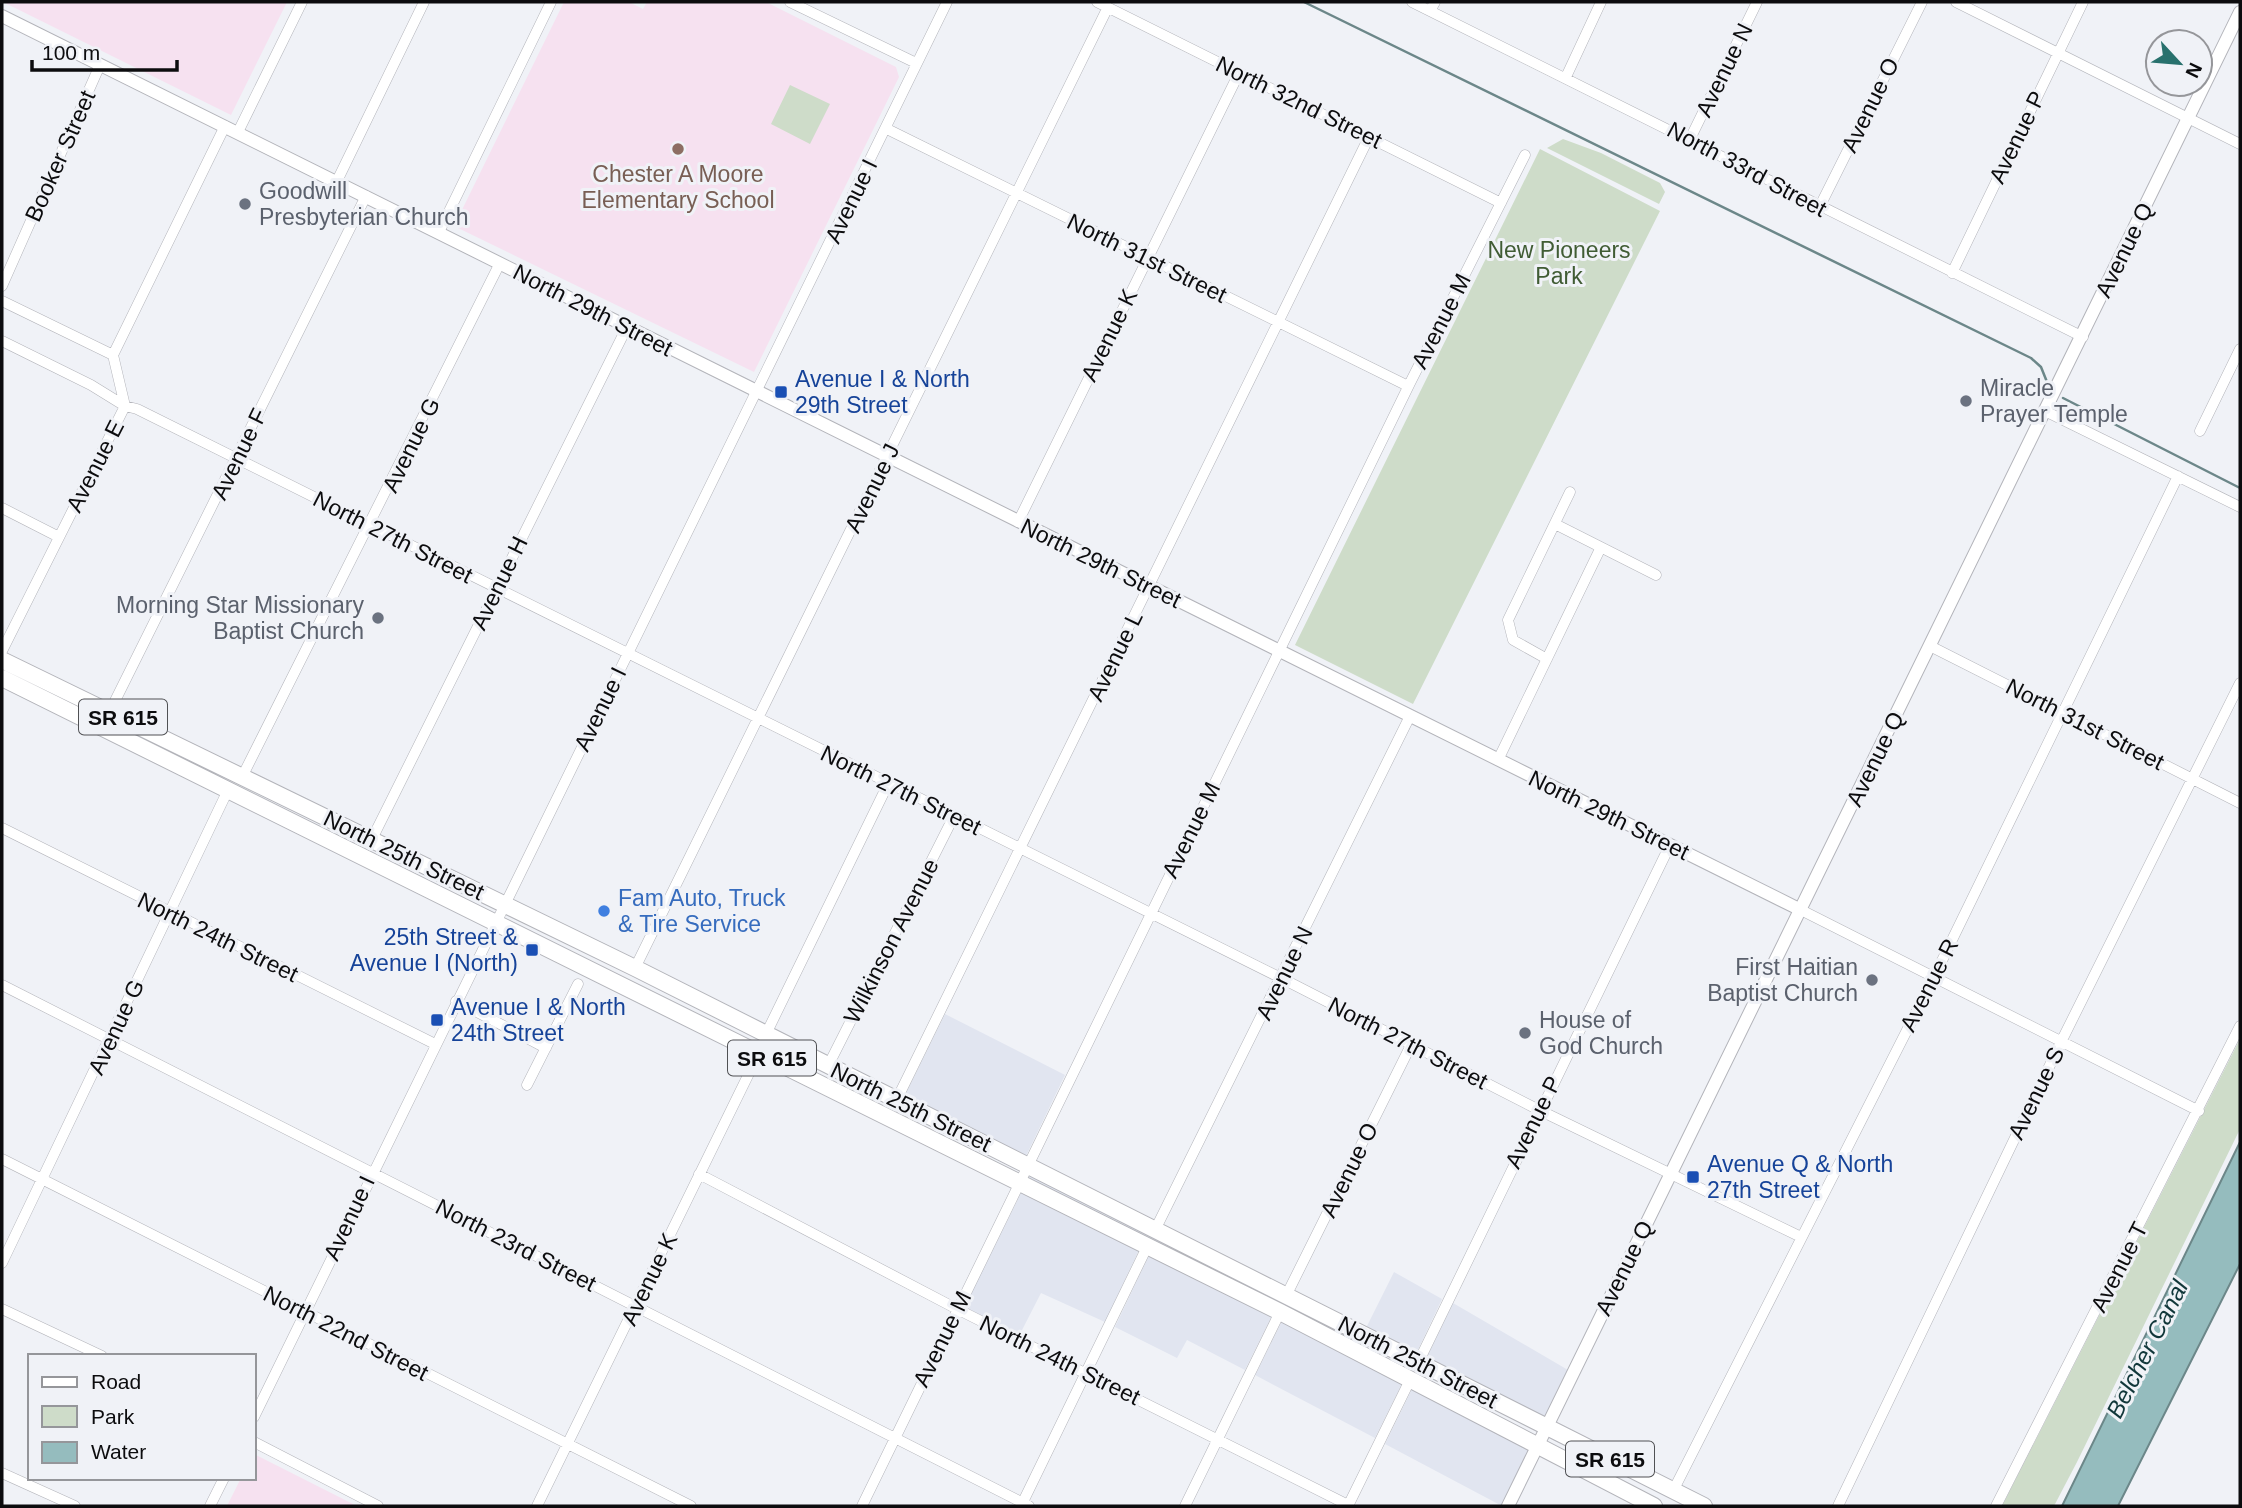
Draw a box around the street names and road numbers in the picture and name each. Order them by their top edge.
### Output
street label: Avenue N [1690,19,1758,121]
street label: North 32nd Street [1212,51,1387,154]
street label: Avenue O [1836,54,1904,156]
street label: Booker Street [20,86,101,226]
street label: Avenue P [1984,87,2050,187]
street label: North 33rd Street [1663,116,1832,222]
street label: Avenue I [820,155,882,247]
street label: Avenue Q [2090,199,2158,301]
street label: North 31st Street [1063,208,1231,308]
street label: North 29th Street [509,259,677,362]
street label: Avenue M [1406,269,1476,373]
street label: Avenue K [1076,284,1143,385]
street label: Avenue G [377,394,445,496]
street label: Avenue F [206,404,272,504]
street label: Avenue E [61,416,129,516]
street label: Avenue J [839,439,905,537]
street label: North 27th Street [309,486,477,589]
street label: North 29th Street [1017,513,1186,613]
street label: Avenue H [465,532,533,634]
street label: Avenue L [1082,607,1148,705]
street label: Avenue I [569,663,631,755]
street label: North 31st Street [2002,673,2169,775]
road number: SR 615 [79,700,167,734]
street label: Avenue Q [1841,708,1909,810]
street label: North 27th Street [817,740,986,840]
street label: North 29th Street [1525,765,1694,865]
street label: Avenue M [1157,778,1225,882]
street label: North 25th Street [320,805,489,905]
street label: Wilkinson Avenue [838,854,944,1028]
street label: North 24th Street [134,887,303,987]
street label: Avenue N [1250,922,1318,1024]
street label: Avenue R [1895,934,1963,1036]
street label: Avenue G [83,975,149,1079]
street label: North 27th Street [1324,992,1492,1095]
road number: SR 615 [728,1040,816,1076]
street label: Avenue S [2003,1043,2069,1143]
street label: North 25th Street [827,1057,996,1157]
street label: Avenue P [1500,1072,1566,1172]
street label: Avenue O [1315,1119,1383,1221]
street label: Avenue I [318,1172,380,1264]
street label: North 23rd Street [432,1193,601,1297]
street label: Avenue Q [1590,1217,1658,1319]
street label: Avenue T [2085,1218,2153,1316]
street label: Avenue K [616,1228,683,1329]
street label: North 22nd Street [259,1280,433,1386]
street label: Avenue M [908,1287,976,1391]
street label: North 24th Street [976,1310,1145,1410]
street label: North 25th Street [1334,1311,1502,1414]
road number: SR 615 [1566,1442,1654,1476]

